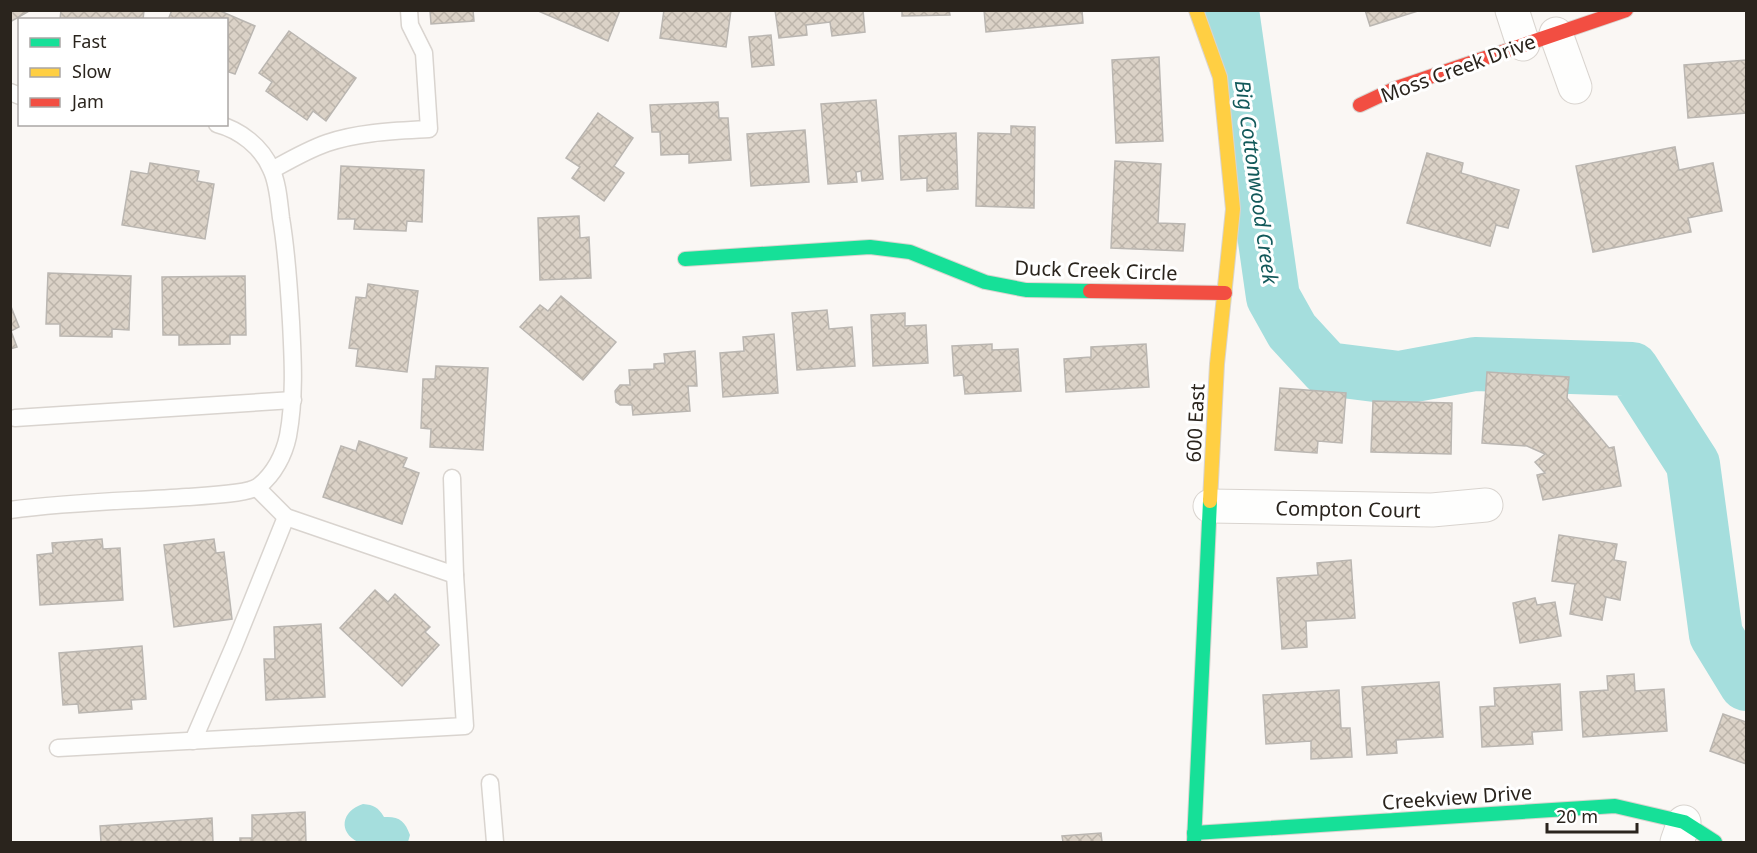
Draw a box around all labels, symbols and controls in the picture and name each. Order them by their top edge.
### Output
legend [18,18,228,126]
street label: Moss Creek Drive [1377,27,1539,109]
text: Fast [72,29,107,53]
text: Slow [72,59,111,83]
water label: Big Cottonwood Creek [1229,78,1285,287]
text: Jam [70,89,104,113]
street label: Duck Creek Circle [1014,254,1178,286]
street label: 600 East [1179,383,1211,463]
street label: Compton Court [1275,494,1421,524]
street label: Creekview Drive [1381,778,1533,816]
scale bar [1547,796,1637,834]
text: 20 m [1556,804,1598,828]

